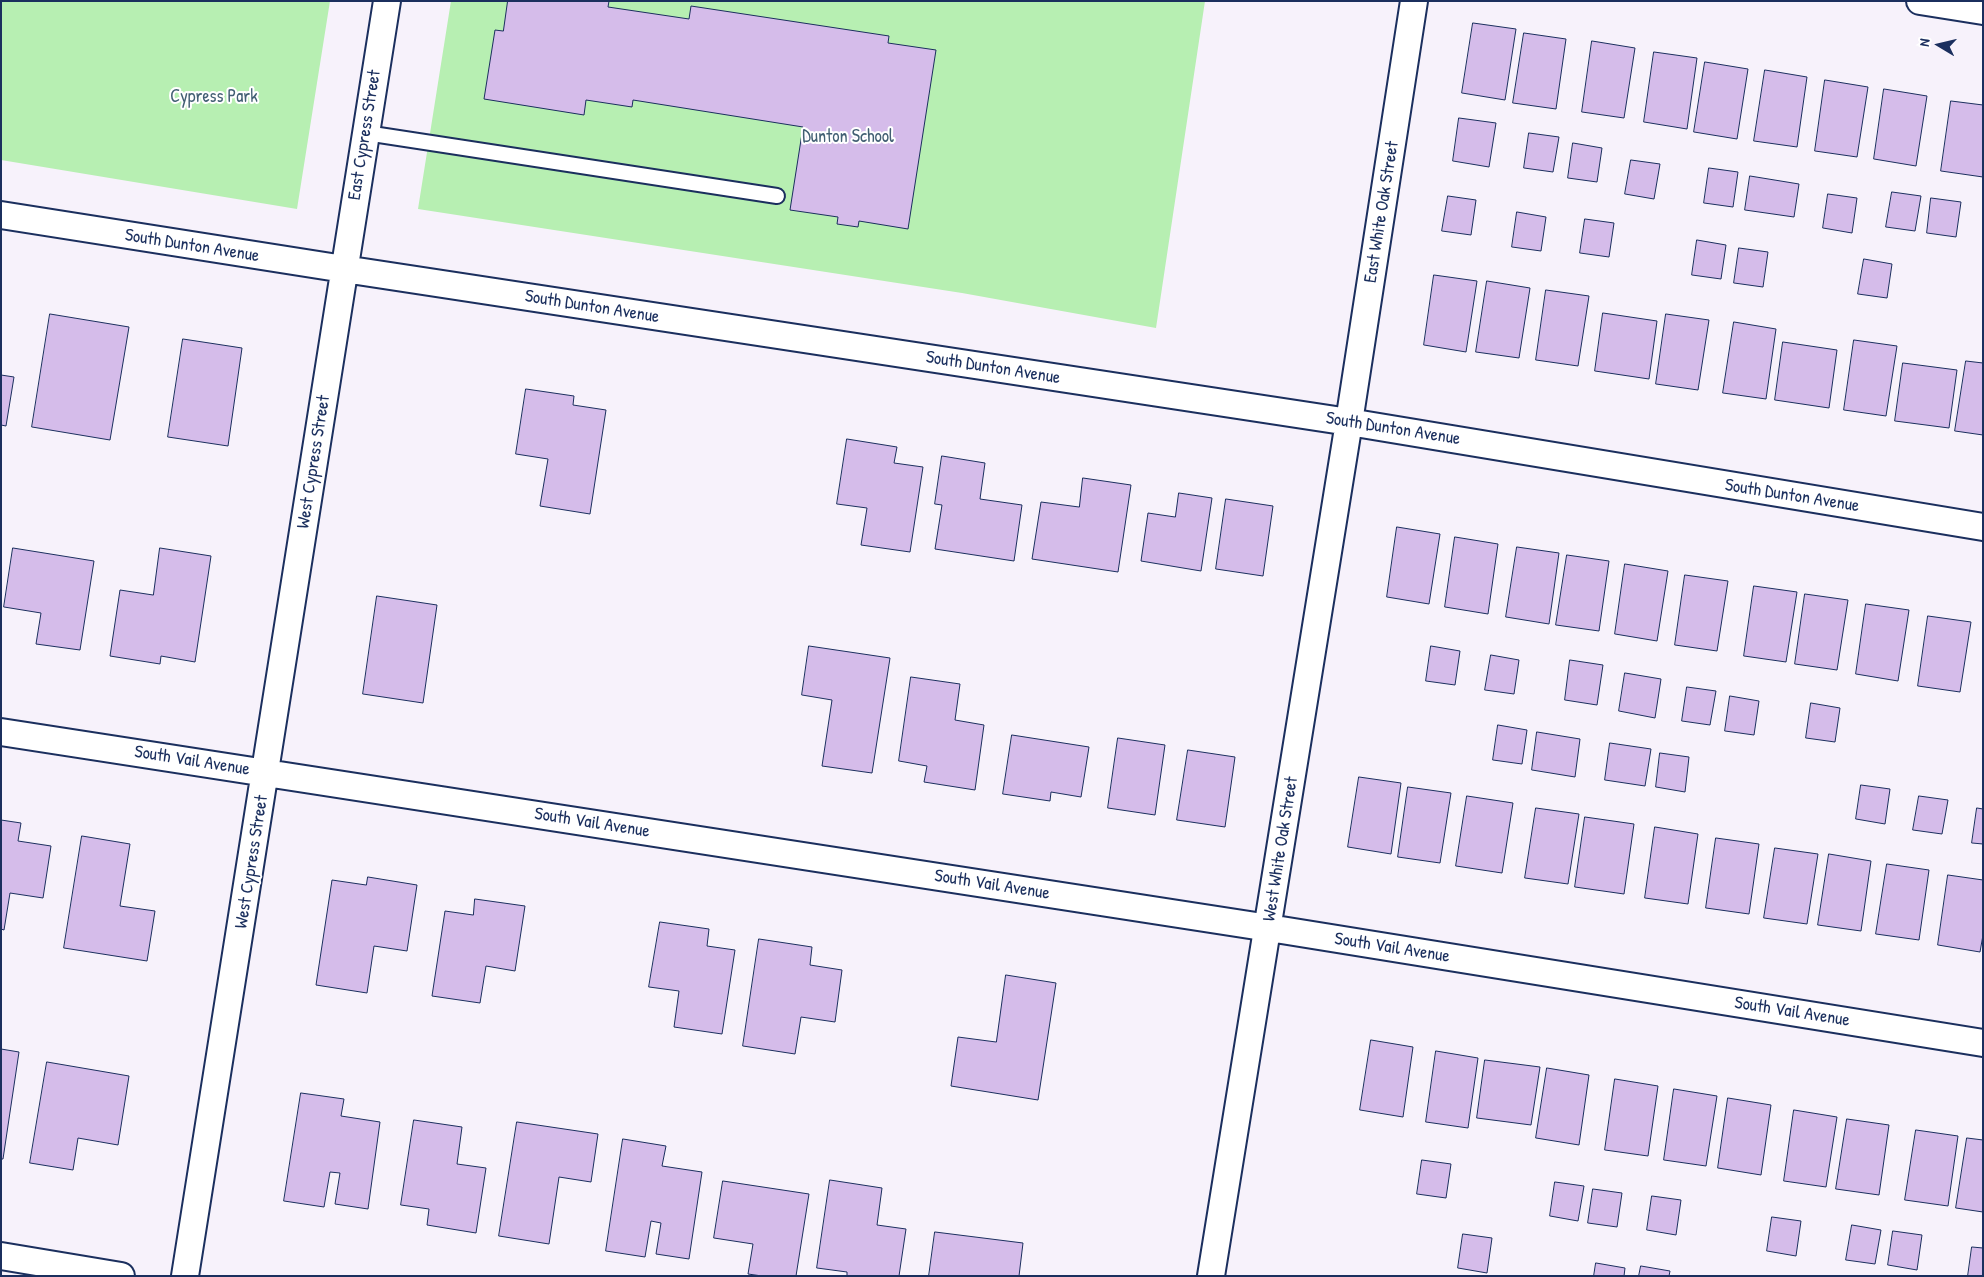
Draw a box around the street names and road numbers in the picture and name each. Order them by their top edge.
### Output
street label: East Cypress Street [344,68,386,202]
street label: East White Oak Street [1360,140,1404,284]
street label: South Dunton Avenue [123,225,261,267]
street label: South Dunton Avenue [523,286,661,328]
street label: South Dunton Avenue [924,347,1062,389]
street label: West Cypress Street [293,394,335,530]
street label: South Dunton Avenue [1324,408,1462,450]
street label: South Dunton Avenue [1723,475,1861,517]
street label: South Vail Avenue [133,741,251,781]
street label: West White Oak Street [1259,775,1303,923]
street label: West Cypress Street [231,794,273,930]
street label: South Vail Avenue [533,803,651,843]
street label: South Vail Avenue [933,865,1051,905]
street label: South Vail Avenue [1333,928,1451,968]
street label: South Vail Avenue [1733,992,1851,1032]

